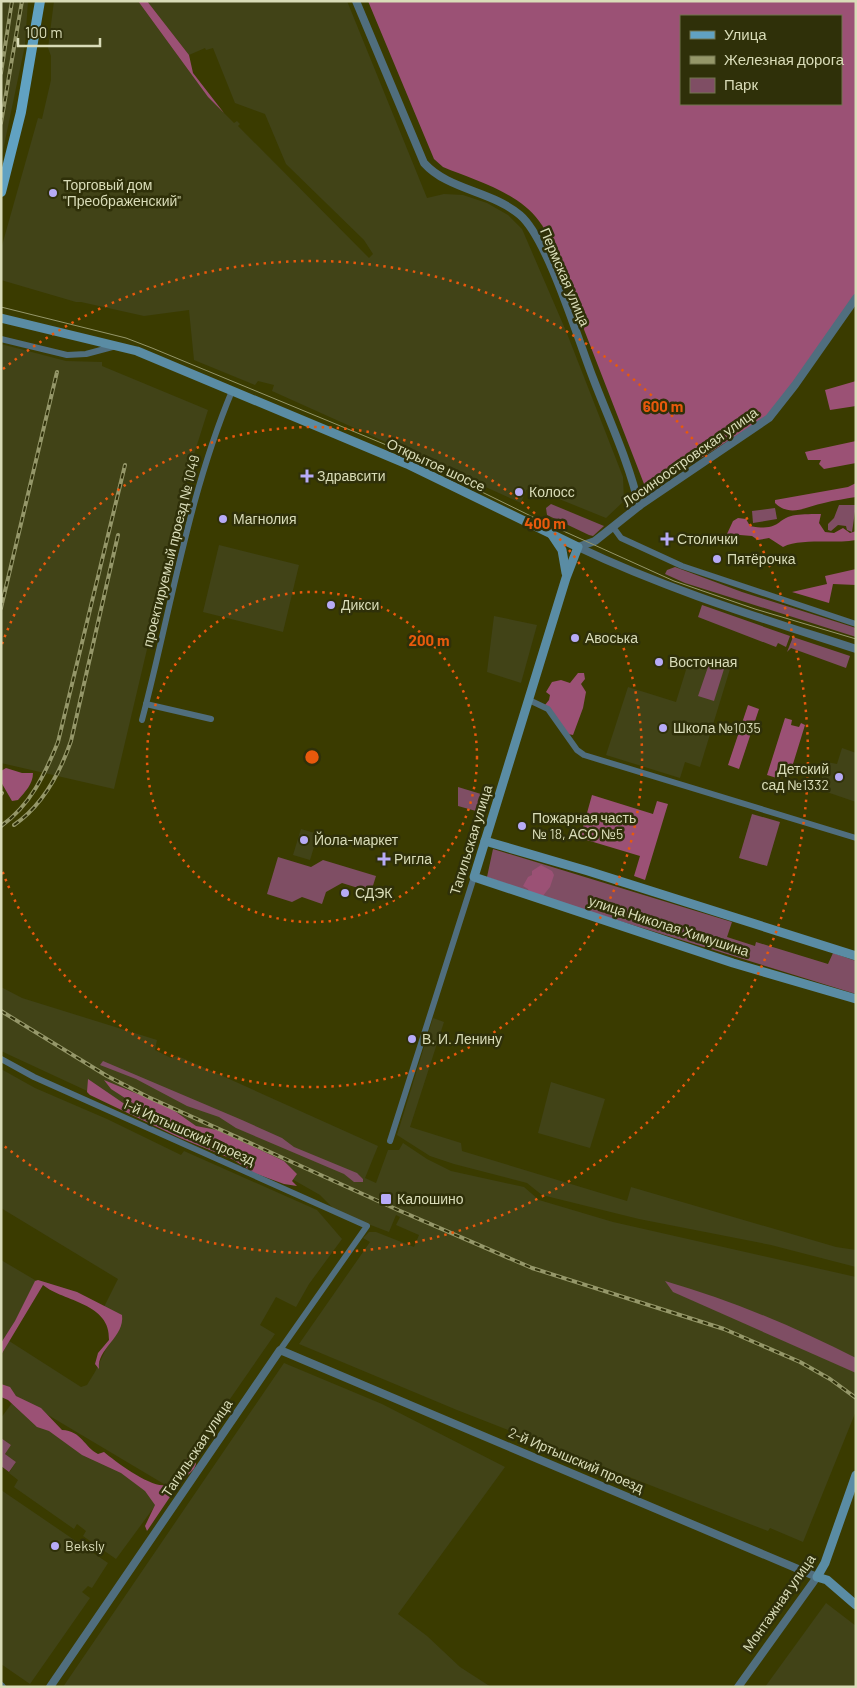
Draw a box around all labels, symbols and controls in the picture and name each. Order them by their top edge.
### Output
scale bar [18,15,100,47]
legend [680,15,842,105]
text: 100 m [25,23,63,41]
text: Улица [724,25,767,43]
text: Железная дорога [724,50,845,68]
text: Парк [724,75,758,93]
place label: Торговый дом "Преображенский" [63,176,181,209]
marker: Торговый дом "Преображенский" [47,187,59,199]
street label: Пермская улица [537,225,594,329]
text: 600 m [643,397,683,415]
street label: Лосиноостровская улица [619,403,761,510]
street label: Открытое шоссе [384,434,488,495]
street label: проектируемый проезд № 1049 [138,453,203,649]
place label: Здравсити [317,467,386,484]
marker: Здравсити [301,470,313,482]
place label: Колосс [529,483,575,500]
marker: Колосс [513,486,525,498]
place label: Магнолия [233,510,297,527]
marker: Магнолия [217,513,229,525]
text: 400 m [524,514,566,532]
place label: Столички [677,530,738,547]
marker: Столички [661,533,673,545]
place label: Пятёрочка [727,550,796,567]
marker: Пятёрочка [711,553,723,565]
place label: Дикси [341,596,379,613]
marker: Дикси [325,599,337,611]
place label: Авоська [585,629,638,646]
text: 200 m [408,631,450,649]
marker: Авоська [569,632,581,644]
place label: Восточная [669,653,737,670]
marker: Восточная [653,656,665,668]
place label: Школа №1035 [673,719,761,736]
marker: Школа №1035 [657,722,669,734]
centre of rings [303,748,321,766]
place label: Детский сад №1332 [761,760,829,793]
marker: Детский сад №1332 [833,771,845,783]
street label: Тагильская улица [446,783,495,897]
place label: Пожарная часть № 18, АСО №5 [532,809,636,842]
marker: Пожарная часть № 18, АСО №5 [516,820,528,832]
place label: Йола-маркет [314,831,399,848]
marker: Йола-маркет [298,834,310,846]
place label: Ригла [394,850,432,867]
marker: Ригла [378,853,390,865]
place label: СДЭК [355,884,393,901]
marker: СДЭК [339,887,351,899]
street label: улица Николая Химушина [587,892,752,960]
place label: В. И. Ленину [422,1030,502,1047]
marker: В. И. Ленину [406,1033,418,1045]
street label: 1-й Иртышский проезд [121,1095,258,1168]
place label: Калошино [397,1190,464,1207]
marker: Калошино [379,1192,393,1206]
street label: Тагильская улица [158,1395,236,1500]
street label: 2-й Иртышский проезд [506,1423,646,1496]
place label: Beksly [65,1537,105,1554]
marker: Beksly [49,1540,61,1552]
street label: Монтажная улица [739,1551,819,1655]

